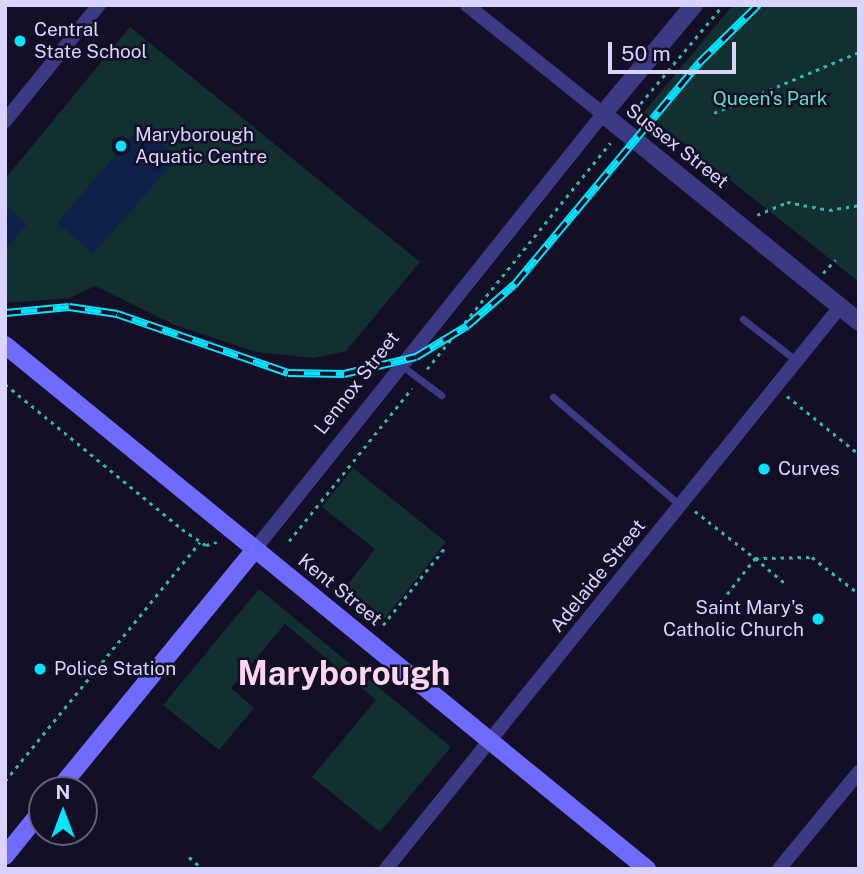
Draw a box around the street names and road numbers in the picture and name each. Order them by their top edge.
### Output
street label: Sussex Street [621,99,733,193]
street label: Lennox Street [310,327,404,439]
street label: Adelaide Street [546,515,650,637]
street label: Kent Street [293,549,387,631]

